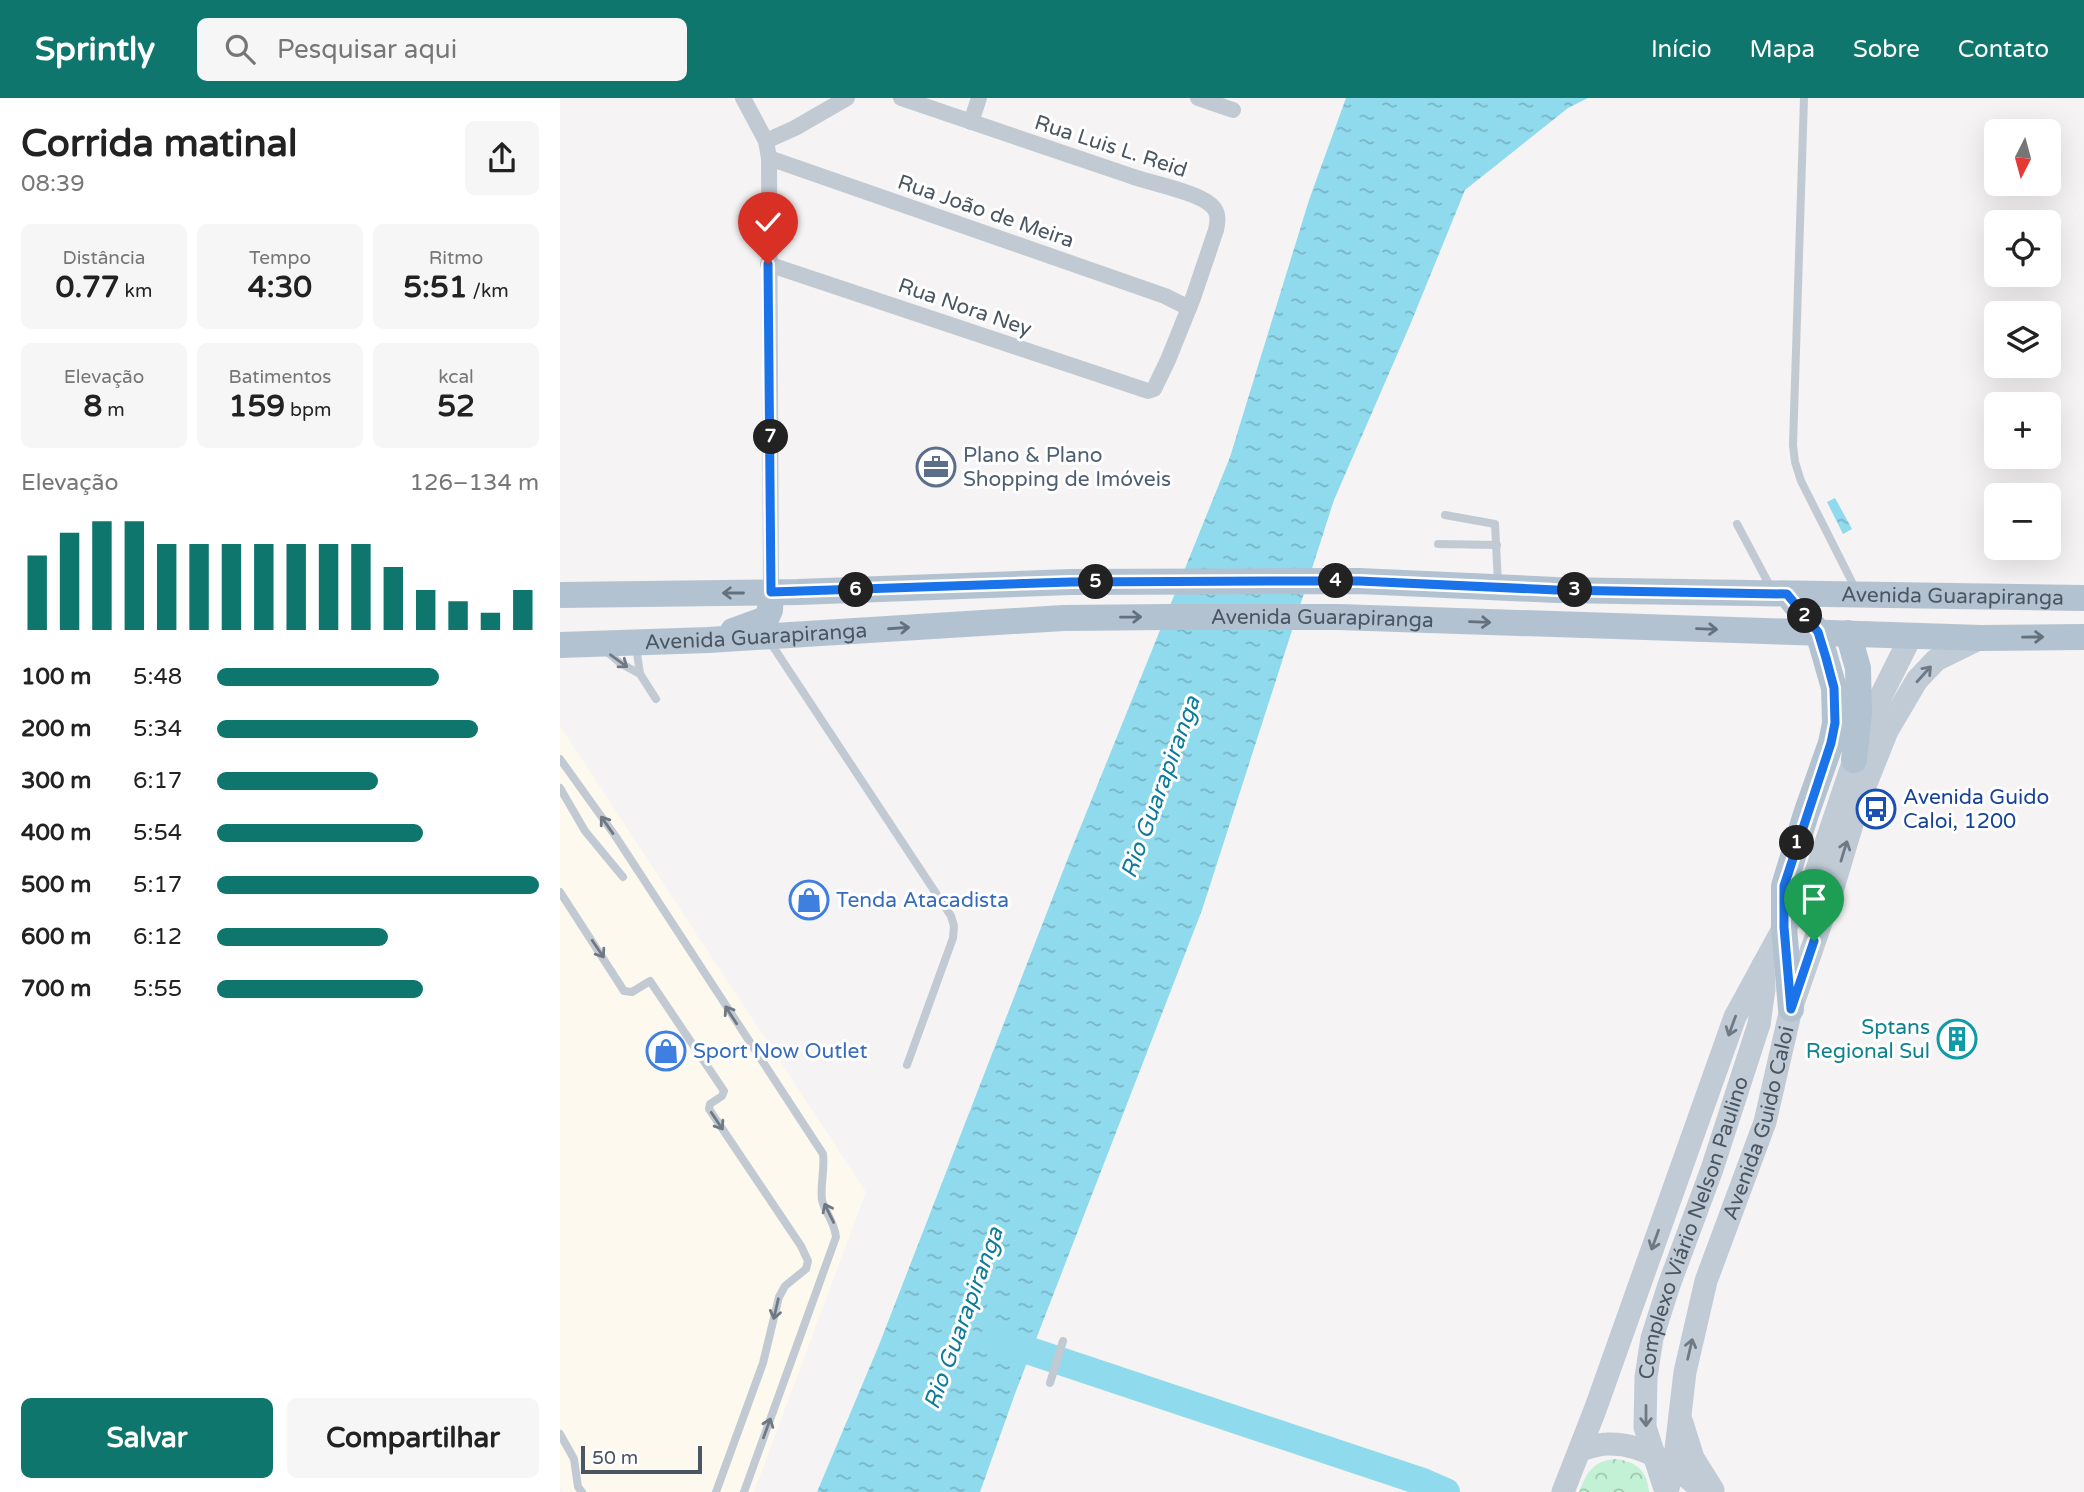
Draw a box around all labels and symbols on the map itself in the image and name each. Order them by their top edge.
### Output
street label: Rua Luis L. Reid [1031,110,1190,183]
north arrow [1984,119,2062,196]
street label: Rua João de Meira [894,170,1077,253]
pin [738,192,798,264]
street label: Rua Nora Ney [895,273,1035,342]
pin: 7 [754,420,788,454]
place label: Plano & Plano Shopping de Imóveis [963,443,1171,492]
office icon: Plano & Plano Shopping de Imóveis [915,446,957,488]
pin: 5 [1078,564,1114,600]
pin: 4 [1318,564,1354,598]
pin: 6 [838,573,874,608]
pin: 3 [1558,573,1592,608]
street label: Avenida Guarapiranga [1841,582,2064,611]
one-way arrow [722,586,745,599]
pin: 2 [1788,598,1822,634]
street label: Avenida Guarapiranga [1211,605,1434,633]
one-way arrow [1119,610,1142,624]
one-way arrow [1468,615,1491,628]
street label: Avenida Guarapiranga [644,618,868,655]
one-way arrow [887,621,909,634]
one-way arrow [1696,622,1719,635]
one-way arrow [2021,631,2044,644]
one-way arrow [609,653,627,668]
one-way arrow [1916,665,1932,683]
water label: Rio Guarapiranga [1115,692,1207,882]
place label: Avenida Guido Caloi, 1200 [1903,785,2049,834]
bus stop icon: Avenida Guido Caloi, 1200 [1855,788,1897,830]
one-way arrow [600,816,614,835]
pin: 1 [1780,826,1814,860]
one-way arrow [1838,840,1851,862]
pin [1784,869,1844,941]
shop icon: Tenda Atacadista [788,879,830,921]
place label: Tenda Atacadista [836,888,1009,913]
one-way arrow [591,939,605,958]
one-way arrow [724,1006,739,1025]
one-way arrow [1725,1015,1737,1037]
place label: Sptans Regional Sul [1806,1015,1930,1064]
building icon: Sptans Regional Sul [1936,1018,1978,1060]
street label: Avenida Guido Caloi [1718,1024,1800,1223]
shop icon: Sport Now Outlet [645,1030,687,1072]
place label: Sport Now Outlet [693,1039,867,1064]
street label: Complexo Viário Nelson Paulino [1634,1073,1754,1381]
one-way arrow [710,1111,724,1130]
one-way arrow [821,1204,835,1224]
water label: Rio Guarapiranga [918,1223,1010,1413]
one-way arrow [1648,1229,1661,1251]
one-way arrow [769,1297,782,1320]
one-way arrow [1684,1339,1697,1361]
one-way arrow [1639,1405,1653,1428]
one-way arrow [762,1417,774,1439]
scale bar [581,1443,702,1475]

